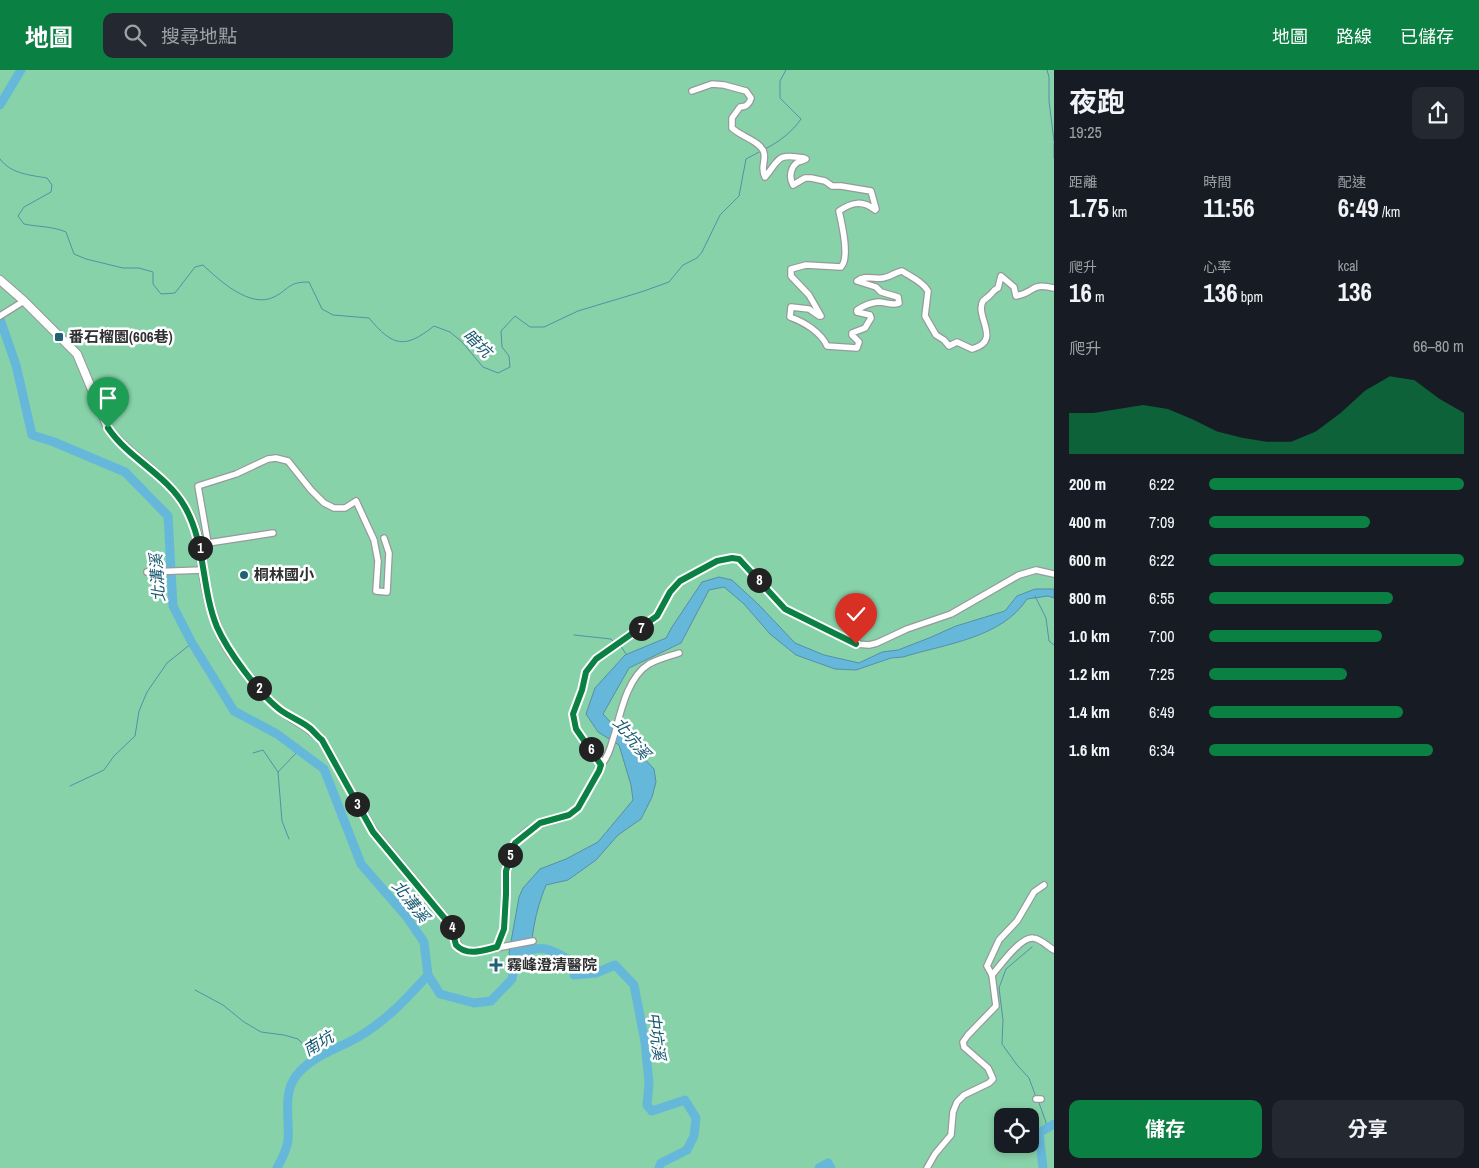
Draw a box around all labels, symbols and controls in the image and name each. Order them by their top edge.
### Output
search box [103,13,453,58]
text: 地圖 [25,21,73,53]
icon: search [121,21,149,49]
text: 搜尋地點 [161,23,237,49]
text: 地圖 [1272,24,1308,49]
text: 路線 [1336,24,1372,49]
text: 已儲存 [1400,24,1454,49]
text: 夜跑 [1069,83,1125,121]
button: share [1412,87,1464,139]
text: 19:25 [1069,121,1102,143]
text: 距離 [1069,173,1097,191]
text: 時間 [1203,173,1231,191]
text: 配速 [1338,173,1366,191]
text: 1.75 [1069,191,1109,225]
text: 11:56 [1203,191,1255,225]
text: 6:49 [1338,191,1379,225]
text: km [1109,203,1127,221]
text: /km [1379,203,1400,221]
text: kcal [1338,257,1358,275]
text: 爬升 [1069,258,1097,276]
text: 心率 [1203,258,1231,276]
text: 136 [1338,275,1372,309]
text: 16 [1069,276,1092,310]
text: 136 [1203,276,1238,310]
text: m [1092,288,1105,306]
text: bpm [1238,288,1263,306]
water label: 暗坑 [459,324,499,363]
place label: 番石榴園(606巷) [69,326,173,347]
marker: 番石榴園(606巷) [53,331,65,343]
text: 66–80 m [1413,335,1464,357]
text: 爬升 [1069,337,1101,359]
pin [87,377,129,428]
icon: arrive [94,384,122,412]
text: 200 m [1069,473,1106,495]
text: 6:22 [1149,473,1175,495]
text: 400 m [1069,511,1106,533]
text: 7:09 [1149,511,1175,533]
pin: 1 [188,536,212,560]
text: 1 [197,539,204,557]
text: 600 m [1069,549,1106,571]
text: 6:22 [1149,549,1175,571]
water label: 北溝溪 [144,551,170,603]
place label: 桐林國小 [254,564,315,585]
pin: 8 [746,568,772,592]
marker: 桐林國小 [238,569,250,581]
text: 8 [756,571,763,589]
text: 800 m [1069,587,1106,609]
text: 6:55 [1149,587,1175,609]
pin [835,593,877,644]
icon: check [842,600,870,628]
pin: 7 [628,616,654,640]
text: 7 [638,619,645,637]
text: 1.0 km [1069,625,1110,647]
text: 7:00 [1149,625,1175,647]
text: 1.2 km [1069,663,1110,685]
text: 7:25 [1149,663,1175,685]
pin: 2 [246,676,272,700]
text: 2 [256,679,263,697]
text: 1.4 km [1069,701,1110,723]
text: 6:49 [1149,701,1175,723]
water label: 北坑溪 [608,712,657,765]
pin: 6 [578,736,604,762]
text: 1.6 km [1069,739,1110,761]
text: 6:34 [1149,739,1175,761]
text: 6 [588,740,595,758]
pin: 3 [344,792,370,816]
text: 3 [354,795,361,813]
pin: 5 [498,842,522,868]
text: 5 [507,846,514,864]
water label: 北溝溪 [387,875,436,928]
pin: 4 [440,914,464,940]
text: 4 [449,918,456,936]
place label: 霧峰澄清醫院 [507,954,597,975]
marker: 霧峰澄清醫院 [489,958,503,972]
water label: 中坑溪 [643,1011,671,1063]
water label: 南坑 [299,1024,339,1061]
button: 儲存 [1069,1100,1262,1158]
button: 分享 [1272,1100,1464,1158]
map controls [994,1108,1039,1153]
button: locate [994,1108,1039,1153]

